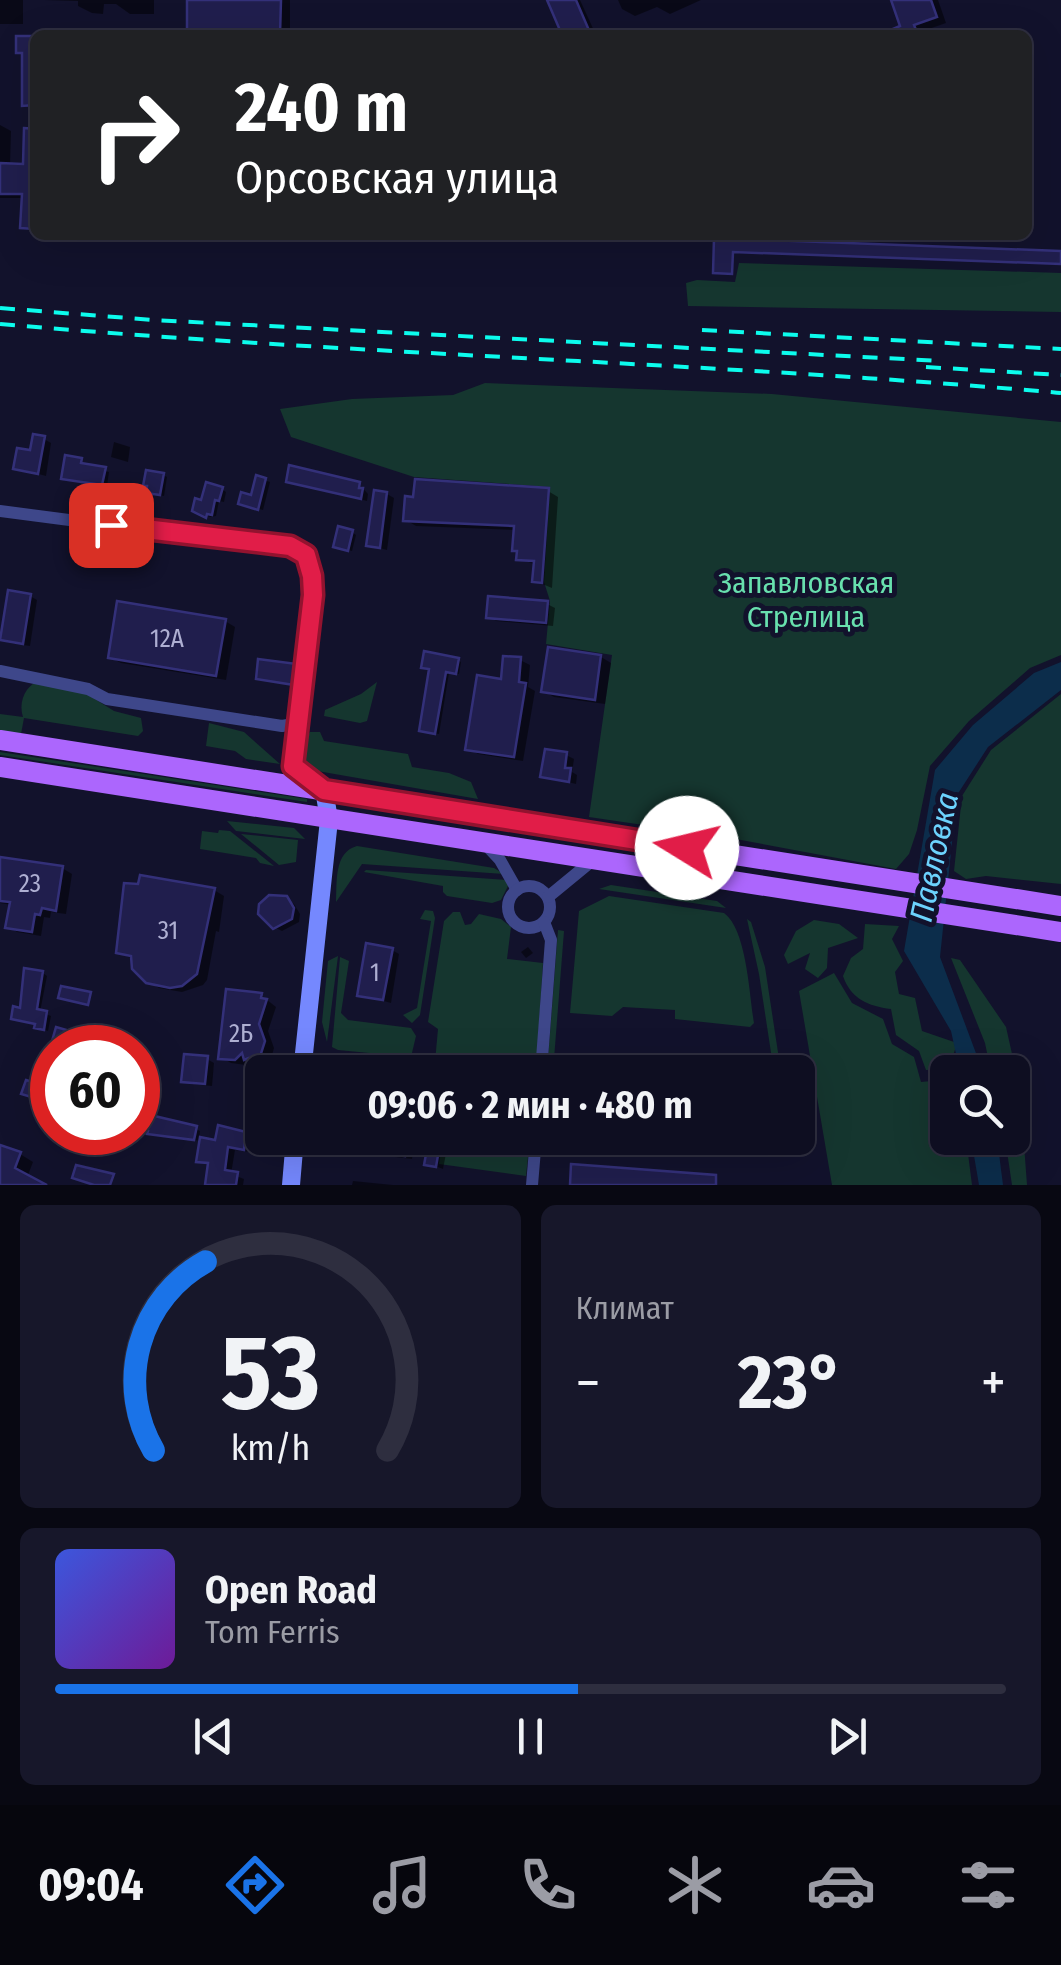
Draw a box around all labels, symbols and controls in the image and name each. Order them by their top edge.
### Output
text: 240 m [235,66,408,150]
icon: right [70,70,200,200]
text: Орсовская улица [235,151,559,205]
pin [69,483,154,568]
icon: arrive [84,498,139,553]
park label: Запавловская Стрелица [718,565,894,635]
house number: 12А [150,624,184,654]
water label: Павловка [902,789,966,925]
position arrow [635,796,739,900]
house number: 23 [19,869,41,899]
house number: 31 [158,916,178,946]
house number: 1 [370,958,380,988]
house number: 2Б [229,1019,253,1049]
speed limit sign: 60 [30,1025,160,1155]
map controls [930,1055,1030,1155]
button: search [930,1055,1030,1155]
text: 09:06 · 2 мин · 480 m [367,1082,693,1128]
text: Климат [576,1289,674,1327]
text: 53 [221,1311,320,1436]
text: 23° [738,1338,843,1428]
text: − [576,1350,600,1416]
text: + [981,1350,1006,1416]
text: km/h [230,1427,310,1469]
text: Open Road [205,1567,377,1613]
text: Tom Ferris [205,1613,340,1651]
icon: previous [186,1709,241,1764]
icon: pause [503,1709,558,1764]
icon: next [820,1709,875,1764]
icon: directions [220,1850,290,1920]
icon: music [367,1850,437,1920]
icon: phone [513,1850,583,1920]
icon: climate [660,1850,730,1920]
icon: car [806,1850,876,1920]
icon: filters [953,1850,1023,1920]
text: 09:04 [38,1858,144,1912]

